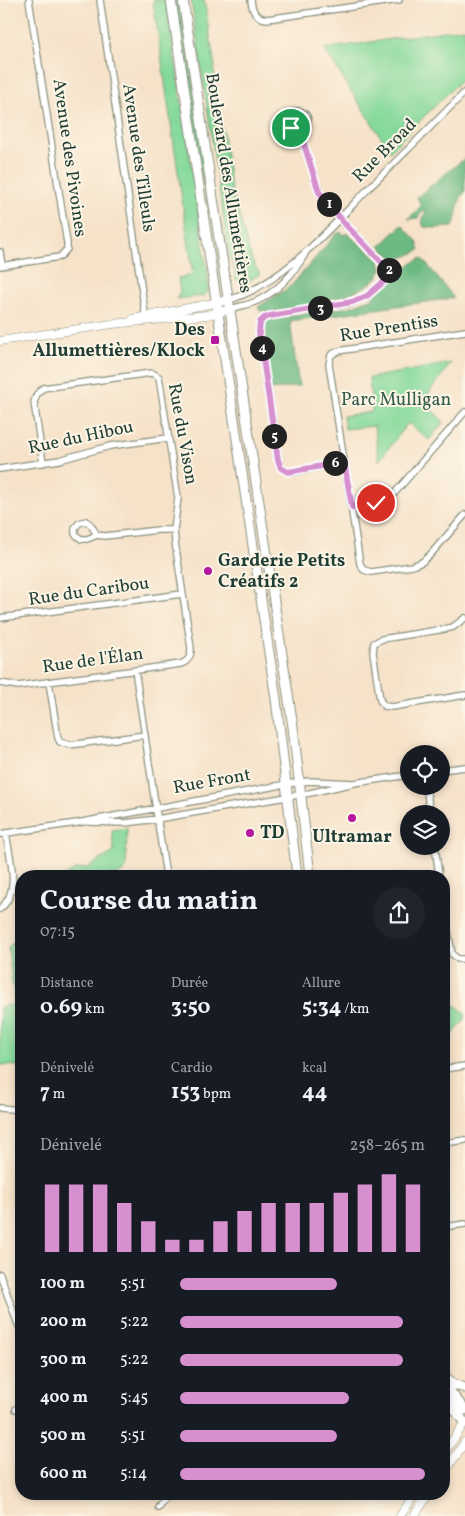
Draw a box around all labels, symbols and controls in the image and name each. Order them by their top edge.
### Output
street label: Boulevard des Allumettières [198,71,258,295]
street label: Avenue des Pivoines [46,77,92,239]
street label: Avenue des Tilleuls [115,82,161,234]
pin [270,107,312,149]
street label: Rue Broad [347,113,423,189]
icon: arrive [277,114,305,142]
pin: 1 [316,192,342,216]
text: 1 [327,195,332,214]
pin: 2 [376,258,402,282]
text: 2 [386,261,393,280]
pin: 3 [308,296,332,320]
text: 3 [317,299,324,318]
street label: Rue Prentiss [338,309,440,349]
place label: Des Allumettières/Klock [32,318,205,364]
marker: Des Allumettières/Klock [209,334,221,346]
pin: 4 [250,336,274,360]
text: 4 [258,339,267,358]
street label: Rue du Vison [161,381,203,487]
park label: Parc Mulligan [341,388,451,413]
street label: Rue du Hibou [26,415,136,461]
pin: 5 [262,424,286,448]
text: 5 [271,427,278,446]
pin: 6 [322,450,348,476]
text: 6 [332,454,339,473]
pin [355,482,397,524]
icon: check [362,489,390,517]
place label: Garderie Petits Créatifs 2 [218,549,345,595]
marker: Garderie Petits Créatifs 2 [202,565,214,577]
street label: Rue du Caribou [27,571,151,613]
street label: Rue de l'Élan [41,642,145,680]
map controls [400,745,450,855]
button: locate [400,745,450,795]
street label: Rue Front [171,763,253,801]
button: layers [400,805,450,855]
marker: Ultramar [346,812,358,824]
place label: TD [260,821,285,846]
place label: Ultramar [312,825,392,850]
marker: TD [244,827,256,839]
text: Course du matin [40,882,258,921]
button: share [373,887,425,939]
text: 07:15 [40,921,75,943]
text: Distance [40,974,94,993]
text: Durée [171,974,208,993]
text: Allure [302,974,341,993]
text: 0.69 [40,993,82,1022]
text: 3:50 [171,993,211,1022]
text: 5:34 [302,993,342,1022]
text: km [82,1000,105,1019]
text: /km [342,1000,369,1019]
text: Dénivelé [40,1059,94,1078]
text: Cardio [171,1059,213,1078]
text: kcal [302,1059,327,1078]
text: 7 [40,1078,50,1107]
text: 153 [171,1078,200,1107]
text: 44 [302,1078,327,1107]
text: m [50,1085,65,1104]
text: bpm [200,1085,231,1104]
text: Dénivelé [40,1135,102,1157]
text: 258–265 m [350,1135,425,1157]
text: 100 m [40,1273,85,1295]
text: 5:51 [120,1273,145,1295]
text: 200 m [40,1311,87,1333]
text: 5:22 [120,1311,149,1333]
text: 300 m [40,1349,86,1371]
text: 5:22 [120,1349,149,1371]
text: 400 m [40,1387,88,1409]
text: 5:45 [120,1387,148,1409]
text: 500 m [40,1425,86,1447]
text: 5:51 [120,1425,145,1447]
text: 600 m [40,1463,87,1485]
text: 5:14 [120,1463,147,1485]

